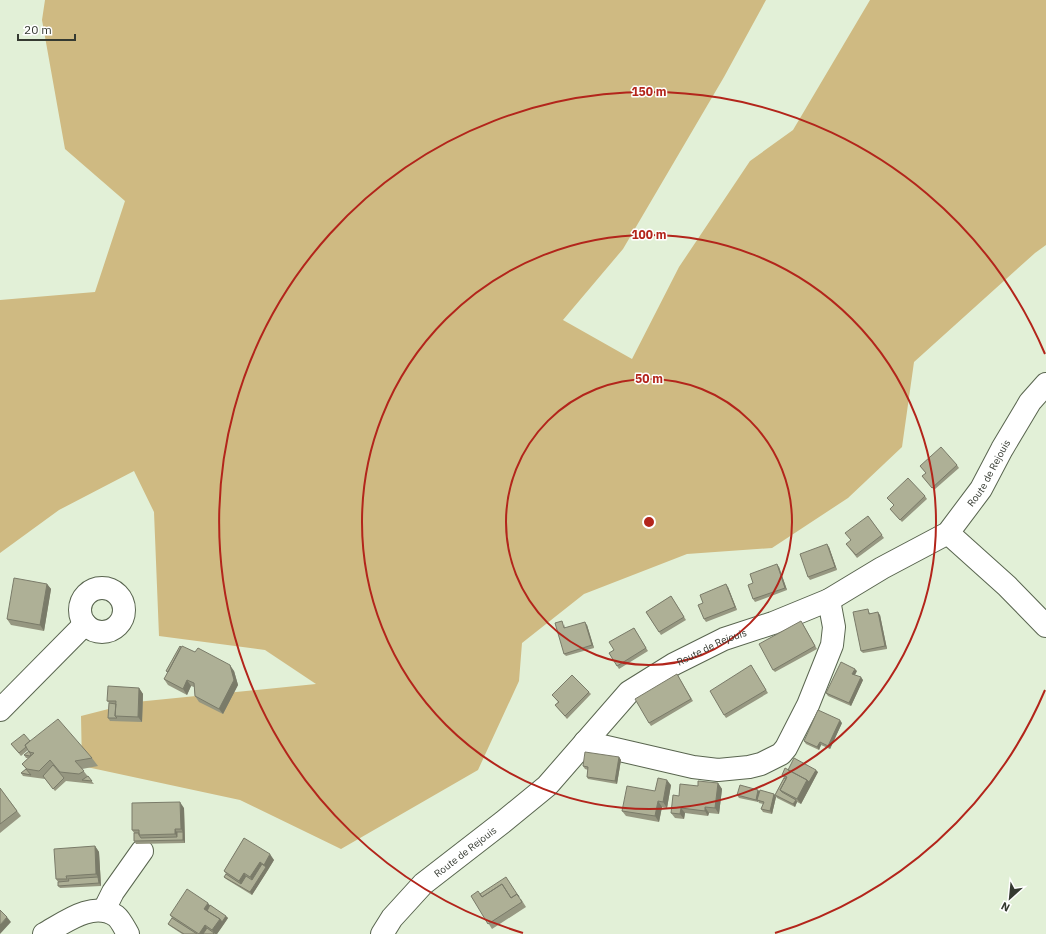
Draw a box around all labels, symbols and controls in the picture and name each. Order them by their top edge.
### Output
scale bar [18,16,75,42]
text: 20 m [24,22,52,37]
text: 150 m [631,84,667,99]
text: 100 m [631,227,667,242]
text: 50 m [635,371,663,386]
street label: Route de Rejouis [964,437,1013,509]
centre of rings [642,515,656,529]
street label: Route de Rejouis [675,626,748,669]
street label: Route de Rejouis [431,824,499,880]
north arrow [990,878,1030,918]
text: N [999,899,1012,915]

